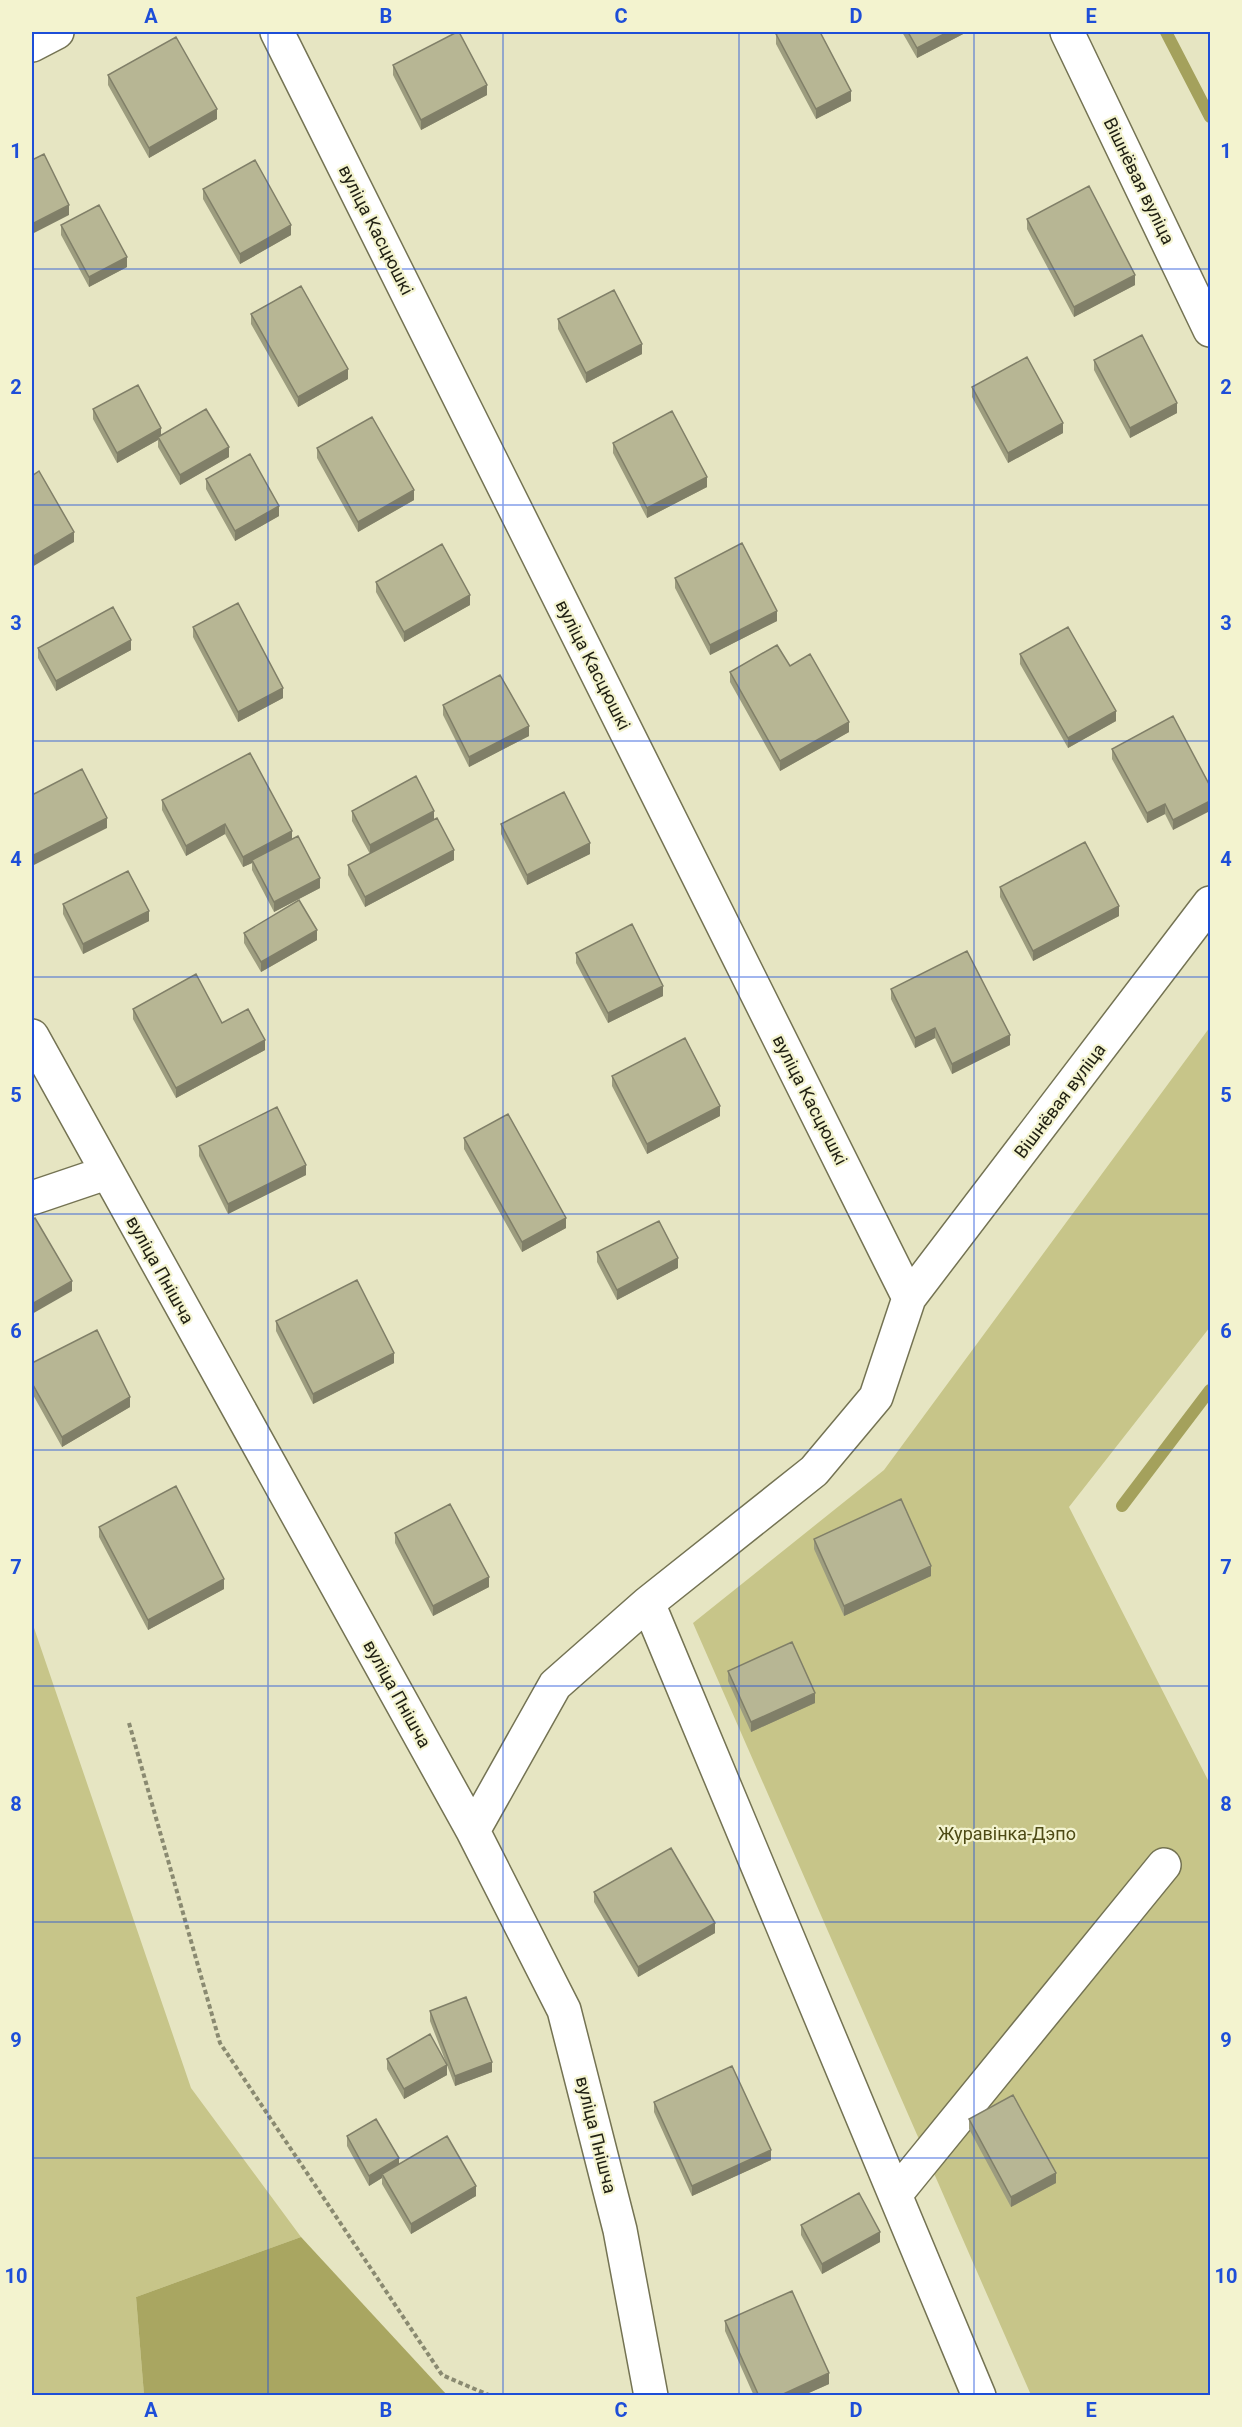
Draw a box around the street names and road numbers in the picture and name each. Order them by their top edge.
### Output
street label: Вішнёвая вуліца [1100,114,1179,247]
street label: вуліца Касцюшкі [335,161,418,298]
street label: вуліца Касцюшкі [552,596,635,733]
street label: вуліца Касцюшкі [769,1031,852,1168]
street label: Вішнёвая вуліца [1010,1039,1110,1162]
street label: вуліца Пнішча [122,1212,199,1327]
street label: вуліца Пнішча [359,1636,436,1751]
street label: вуліца Пнішча [572,2074,621,2196]

